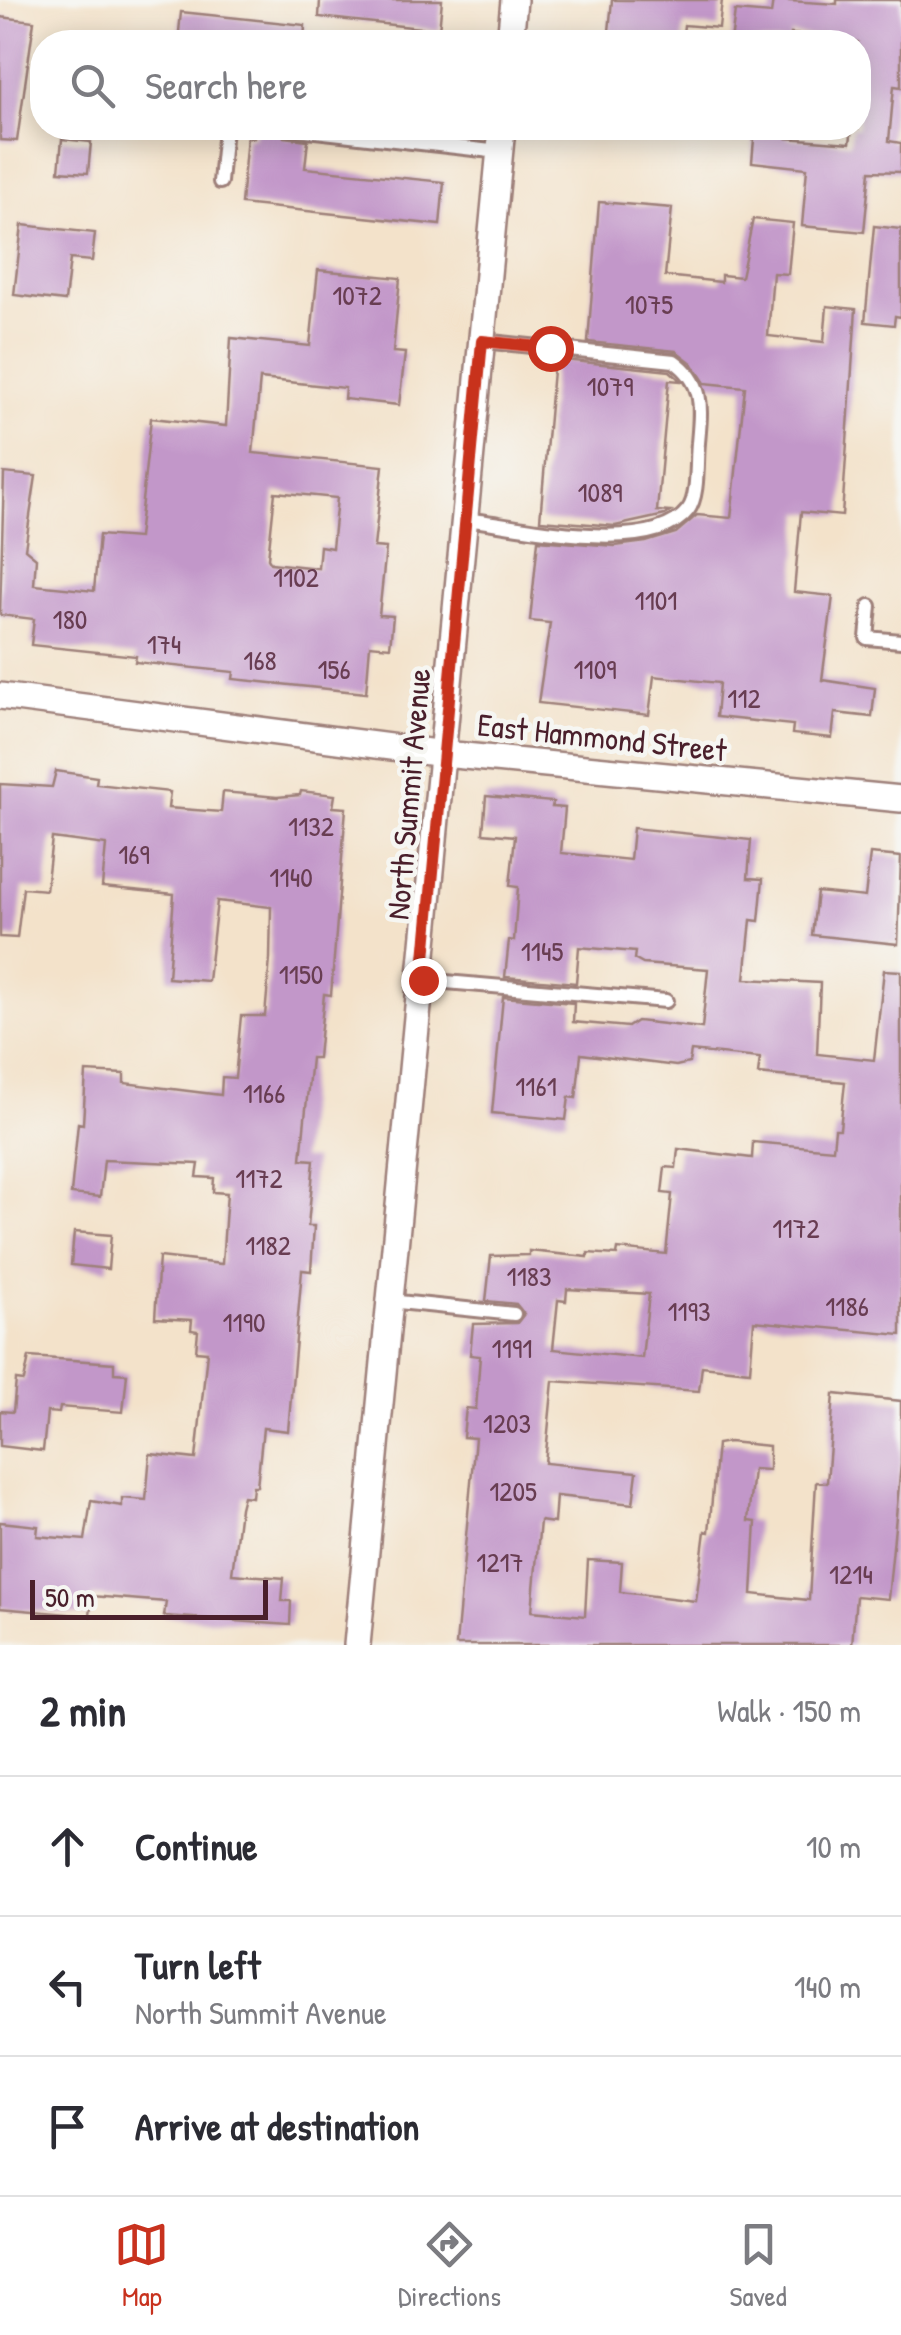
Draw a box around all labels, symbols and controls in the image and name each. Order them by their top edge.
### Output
search box [30,30,871,140]
icon: search [65,58,120,113]
text: Search here [145,59,307,111]
house number: 1072 [332,276,382,314]
house number: 1075 [625,285,673,323]
route start [528,326,574,372]
house number: 1079 [587,367,633,405]
house number: 1089 [577,473,623,511]
house number: 1102 [273,558,319,596]
house number: 1101 [634,581,678,619]
house number: 180 [53,600,87,638]
house number: 174 [147,625,181,663]
house number: 168 [243,641,277,679]
house number: 156 [317,650,351,688]
house number: 1109 [573,650,617,688]
street label: North Summit Avenue [376,666,440,921]
house number: 112 [727,679,761,717]
street label: East Hammond Street [475,703,730,772]
house number: 1132 [288,807,334,845]
house number: 169 [118,835,150,873]
house number: 1140 [269,858,313,896]
house number: 1145 [521,932,563,970]
house number: 1150 [279,955,323,993]
route end [401,958,447,1004]
house number: 1161 [515,1067,557,1105]
house number: 1166 [243,1074,285,1112]
house number: 1172 [235,1159,283,1197]
house number: 1172 [772,1209,820,1247]
house number: 1182 [245,1226,291,1264]
house number: 1183 [507,1257,552,1295]
house number: 1186 [825,1287,869,1325]
house number: 1193 [667,1292,711,1330]
house number: 1190 [222,1303,266,1341]
house number: 1191 [492,1329,532,1367]
house number: 1203 [483,1404,531,1442]
house number: 1205 [489,1472,537,1510]
house number: 1217 [476,1543,524,1581]
house number: 1214 [829,1555,873,1593]
scale bar [30,1575,268,1620]
text: 50 m [45,1578,95,1616]
text: 2 min [40,1682,126,1739]
text: Walk · 150 m [717,1689,861,1732]
icon: ahead [40,1819,95,1874]
text: Continue [135,1820,257,1872]
text: 10 m [806,1825,861,1868]
text: Turn left [135,1939,260,1991]
icon: left [40,1959,95,2014]
text: 140 m [794,1965,861,2008]
text: North Summit Avenue [135,1991,387,2034]
icon: arrive [40,2099,95,2154]
text: Arrive at destination [135,2100,419,2152]
tab: Map [114,2217,169,2315]
tab: Directions [398,2217,501,2315]
tab: Saved [730,2217,787,2315]

